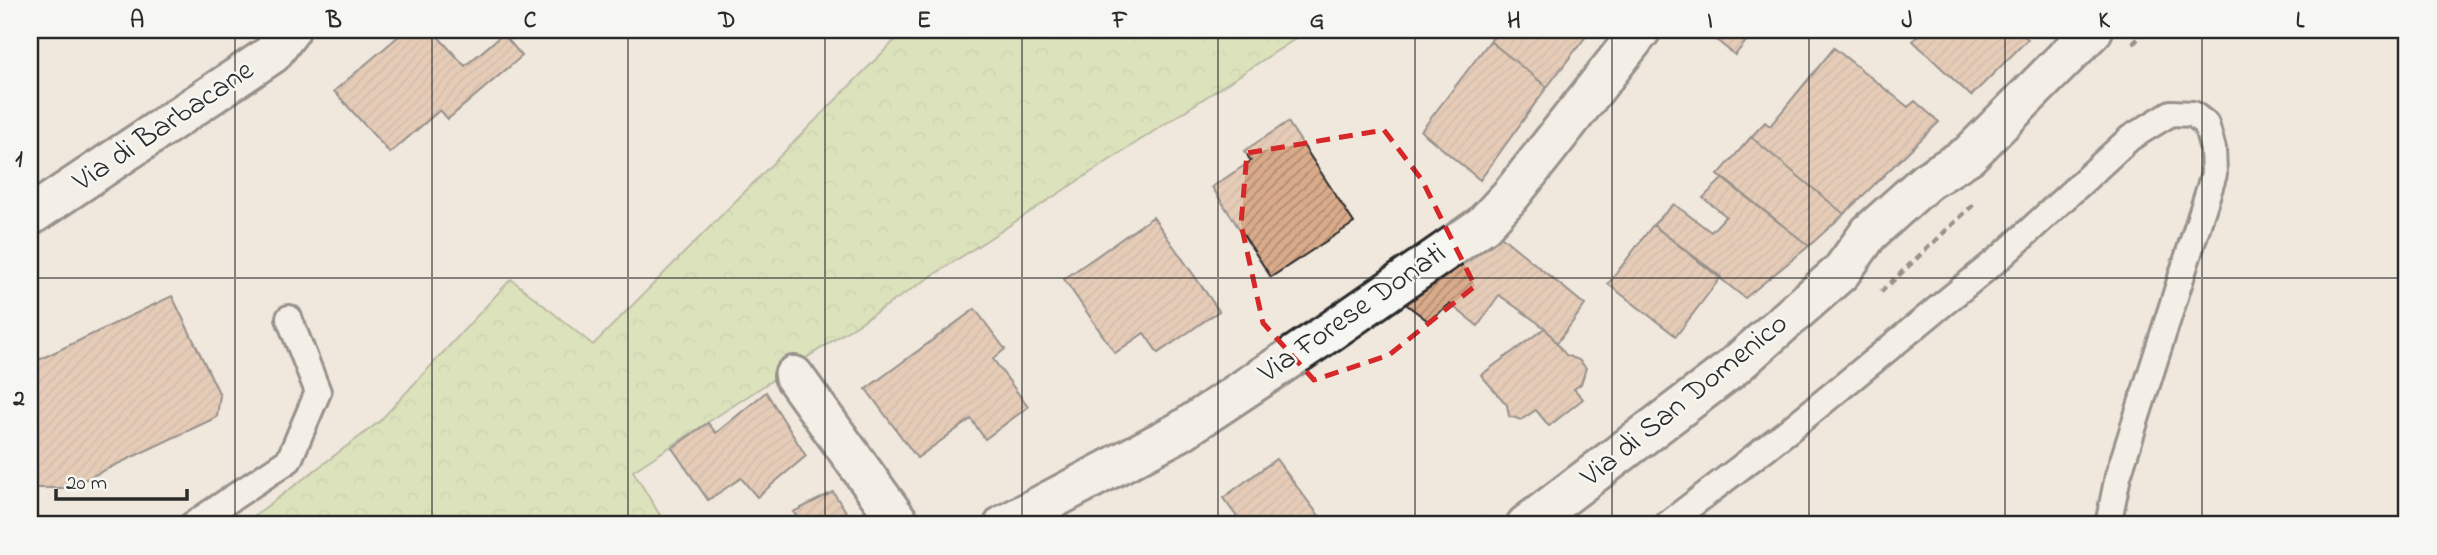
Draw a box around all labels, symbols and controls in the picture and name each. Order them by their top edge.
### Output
text: A [130,5,144,38]
text: B [325,5,342,38]
text: C [524,5,537,38]
text: D [718,5,735,38]
text: E [917,5,931,38]
text: F [1112,5,1128,38]
text: G [1310,5,1324,38]
text: H [1507,5,1521,38]
text: I [1707,5,1713,38]
text: J [1901,5,1913,38]
text: K [2098,5,2110,38]
text: L [2296,5,2305,38]
street label: Via di Barbacane [64,50,264,205]
text: 1 [15,144,23,177]
street label: Via Forese Donati [1249,233,1456,396]
street label: Via di San Domenico [1571,303,1798,499]
text: 2 [12,383,25,416]
scale bar [56,457,187,501]
text: 20 m [66,469,107,499]

